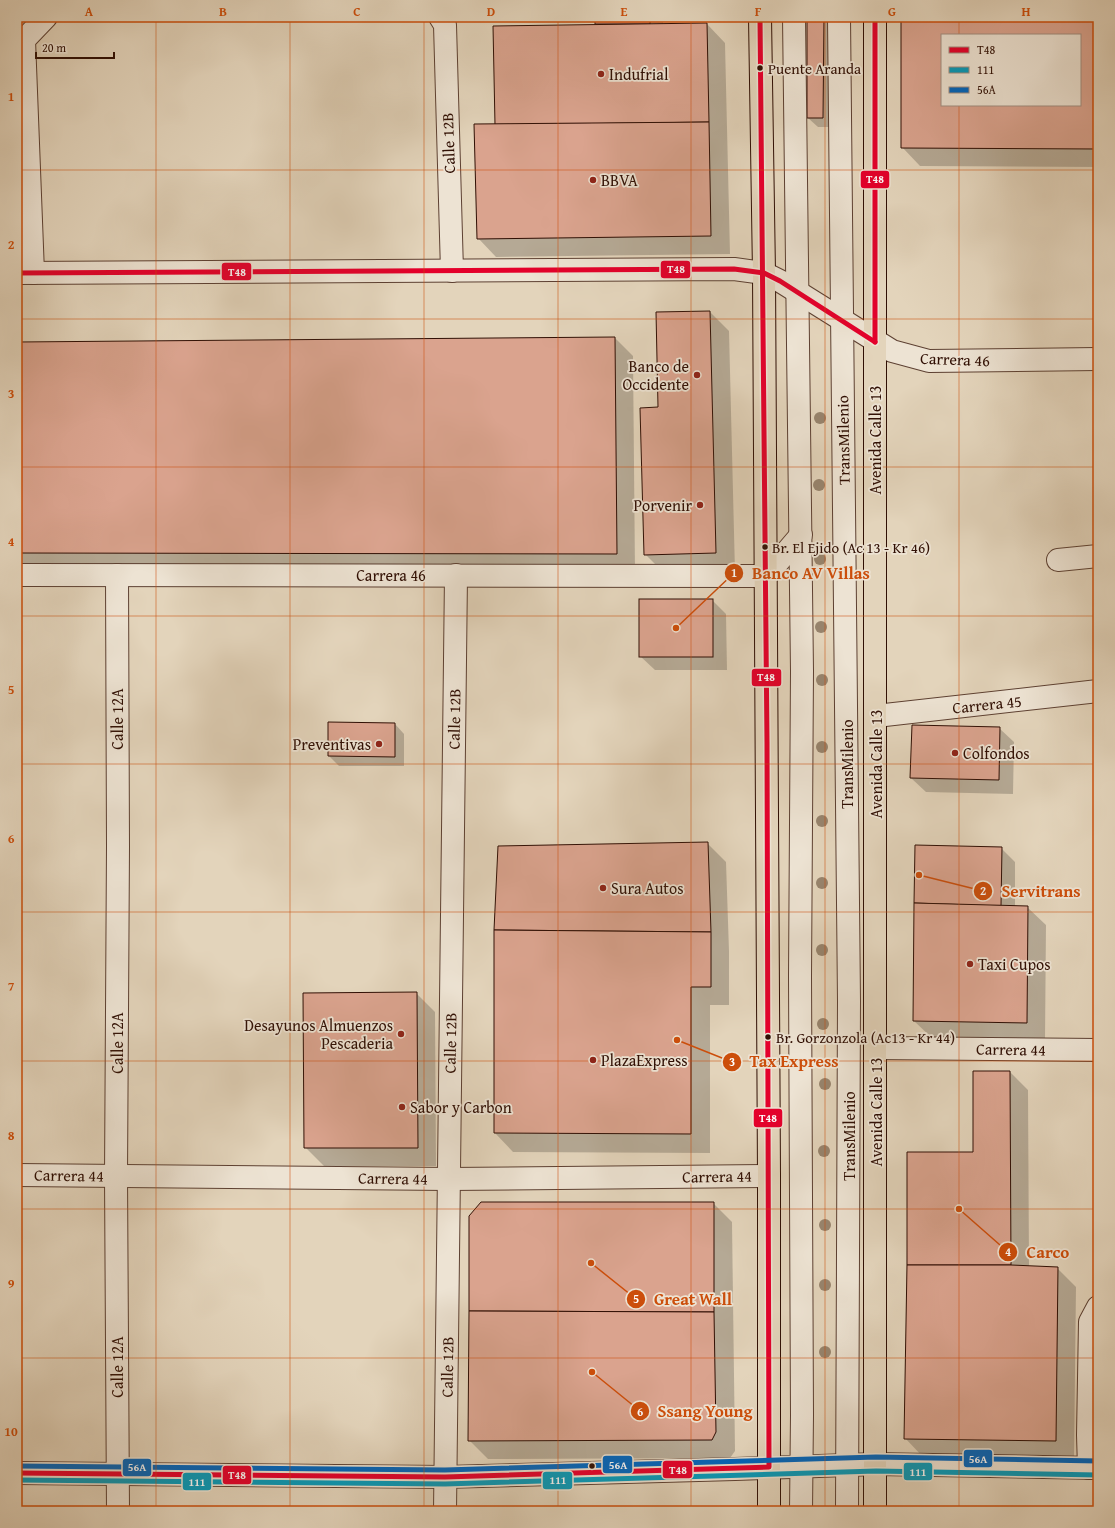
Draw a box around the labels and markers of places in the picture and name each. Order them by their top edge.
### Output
place label: Puente Aranda [768,58,861,79]
place label: Indufrial [609,62,669,86]
marker: Puente Aranda [755,63,765,73]
marker: Indufrial [596,69,606,79]
place label: BBVA [601,168,638,192]
marker: BBVA [588,175,598,185]
place label: Banco de Occidente [622,354,689,396]
marker: Banco de Occidente [692,370,702,380]
place label: Porvenir [633,493,692,517]
marker: Porvenir [695,500,705,510]
place label: Br. El Ejido (Ac 13 - Kr 46) [772,537,930,558]
marker: Br. El Ejido (Ac 13 - Kr 46) [760,542,770,552]
callout: Banco AV Villas [724,558,878,587]
place label: Preventivas [293,732,371,756]
marker: Preventivas [374,739,384,749]
place label: Colfondos [963,741,1030,765]
marker: Colfondos [950,748,960,758]
place label: Sura Autos [611,876,684,900]
callout: Servitrans [973,876,1088,905]
marker: Sura Autos [598,883,608,893]
place label: Taxi Cupos [978,952,1051,976]
marker: Taxi Cupos [965,959,975,969]
place label: Desayunos Almuenzos Pescaderia [244,1013,393,1055]
place label: Br. Gorzonzola (Ac13 - Kr 44) [776,1027,955,1048]
marker: Desayunos Almuenzos Pescaderia [396,1029,406,1039]
marker: Br. Gorzonzola (Ac13 - Kr 44) [763,1032,773,1042]
callout: Tax Express [722,1047,847,1076]
place label: PlazaExpress [601,1048,688,1072]
marker: PlazaExpress [588,1055,598,1065]
place label: Sabor y Carbon [410,1095,512,1119]
marker: Sabor y Carbon [397,1102,407,1112]
callout: Carco [998,1237,1077,1266]
callout: Great Wall [626,1284,740,1313]
callout: Ssang Young [630,1397,761,1426]
unlabelled marker [587,1461,597,1471]

